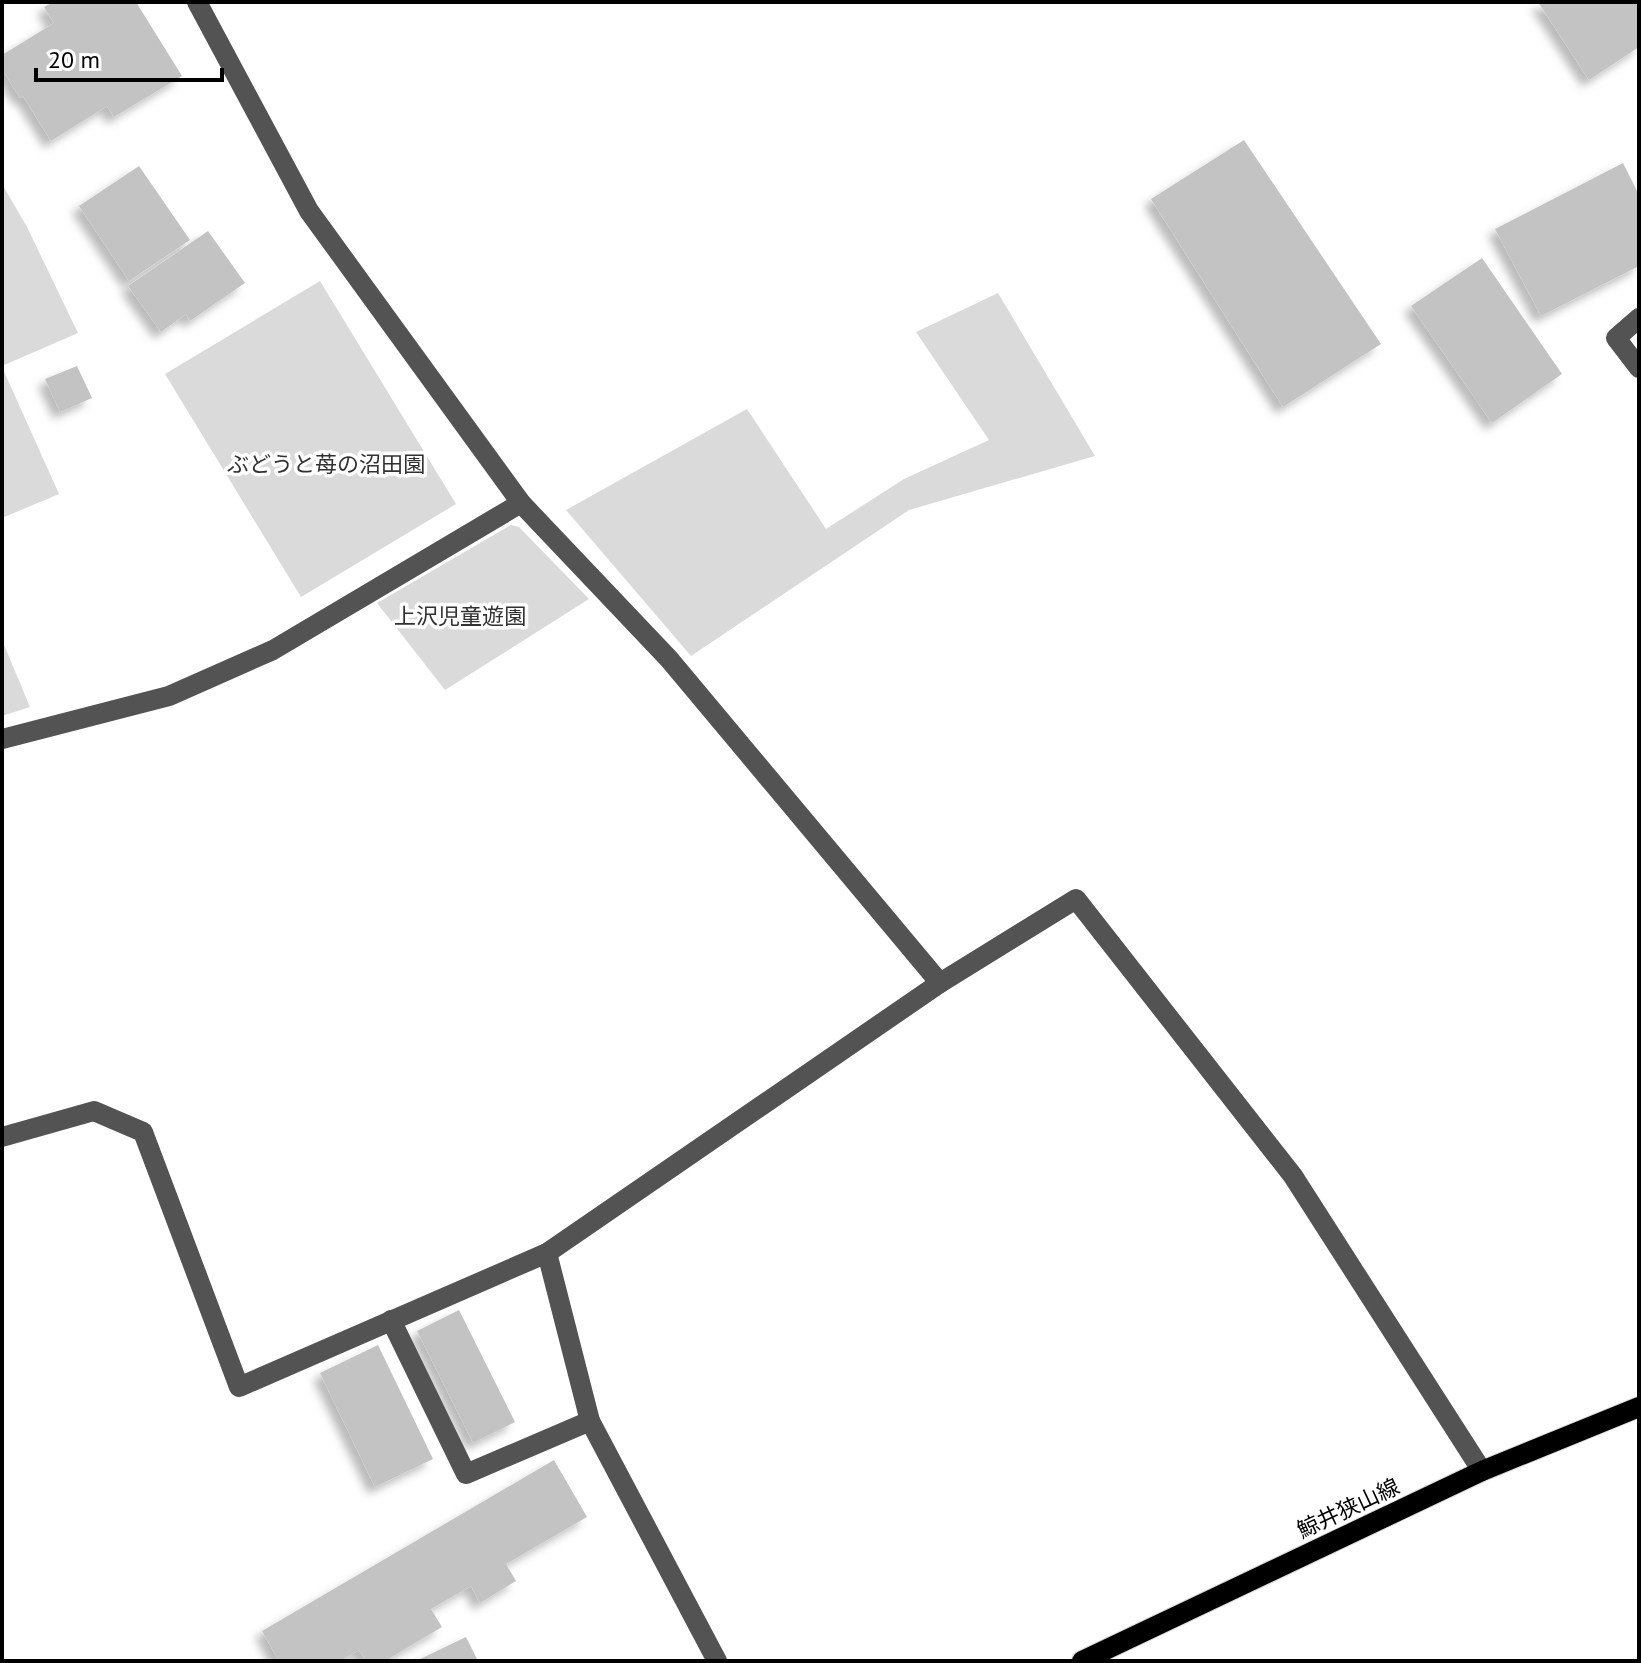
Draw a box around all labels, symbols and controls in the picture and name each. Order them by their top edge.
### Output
scale bar [36,32,222,82]
text: 20 m [48,44,100,75]
park label: ぶどうと苺の沼田園 [227,450,425,478]
park label: 上沢児童遊園 [394,602,526,630]
street label: 鯨井狭山線 [1292,1472,1404,1544]

